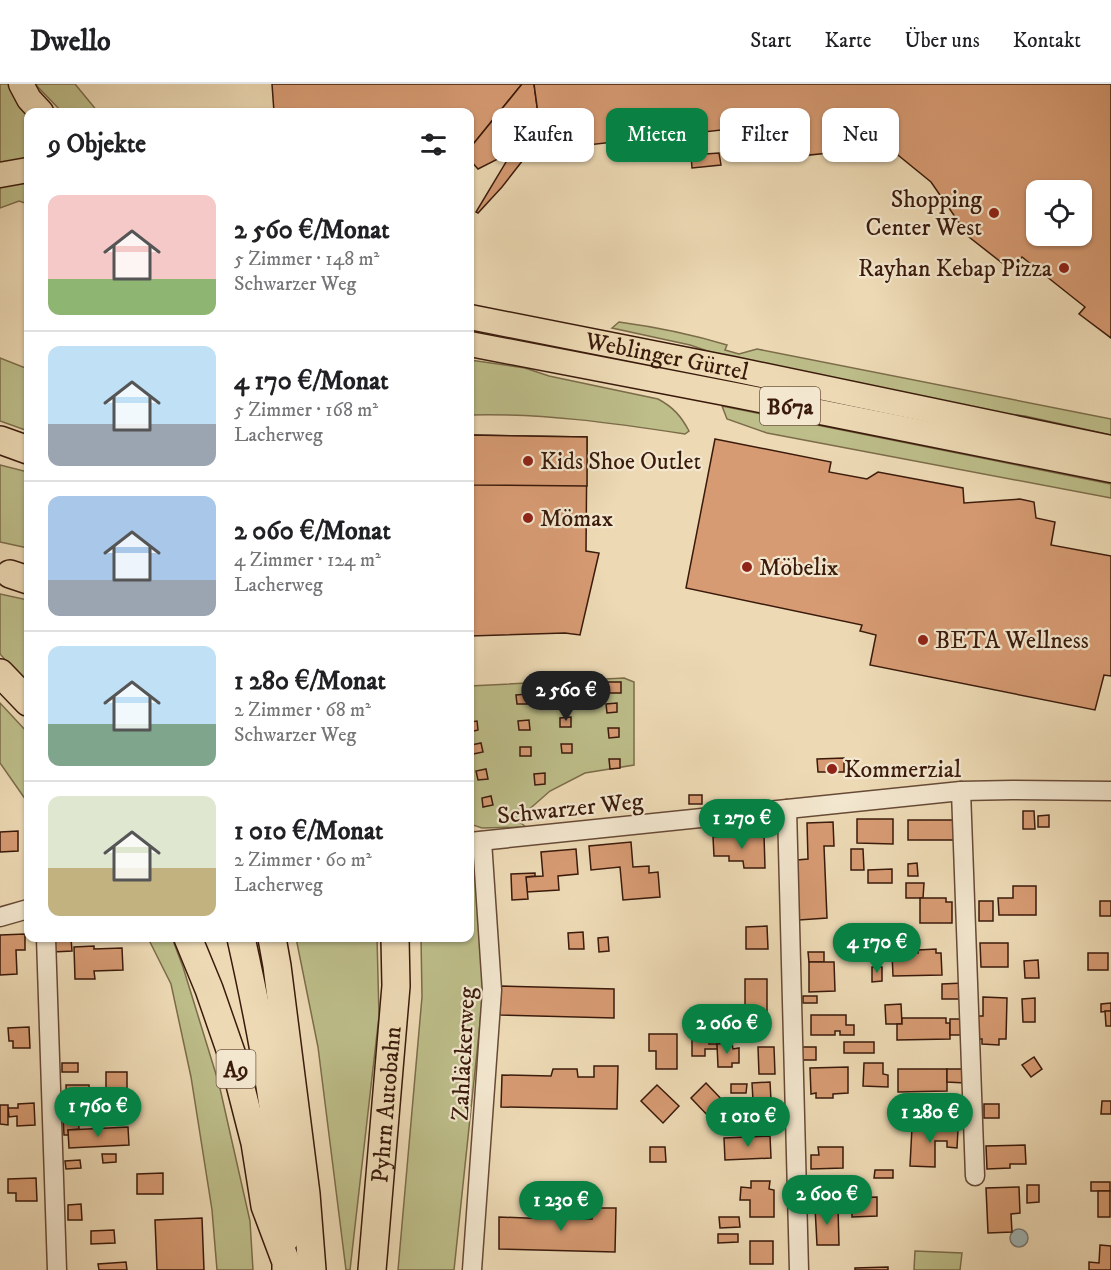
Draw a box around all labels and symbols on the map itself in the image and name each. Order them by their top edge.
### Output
place label: Shopping Center West [866,185,982,243]
marker: Shopping Center West [987,206,1001,220]
place label: Rayhan Kebap Pizza [858,254,1053,284]
marker: Rayhan Kebap Pizza [1057,261,1071,275]
street label: Weblinger Gürtel [582,326,752,388]
road number: B67a [760,387,820,425]
place label: Kids Shoe Outlet [540,447,701,477]
marker: Kids Shoe Outlet [521,454,535,468]
place label: Mömax [540,504,613,534]
marker: Mömax [521,511,535,525]
place label: Möbelix [759,553,839,583]
marker: Möbelix [740,560,754,574]
place label: BETA Wellness [935,626,1089,656]
marker: BETA Wellness [916,633,930,647]
pin: 2 560 € [511,671,621,722]
place label: Kommerzial [844,755,962,785]
marker: Kommerzial [825,762,839,776]
street label: Schwarzer Weg [496,786,645,832]
pin: 1 270 € [687,799,797,850]
pin: 4 170 € [822,923,932,974]
street label: Zahläckerweg [446,986,482,1122]
pin: 2 060 € [672,1004,782,1055]
street label: Pyhrn Autobahn [365,1025,409,1184]
road number: A9 [216,1050,256,1088]
pin: 1 760 € [43,1087,153,1138]
pin: 1 280 € [875,1093,985,1144]
pin: 1 010 € [693,1097,803,1148]
pin: 2 600 € [772,1175,882,1226]
pin: 1 230 € [506,1181,616,1232]

